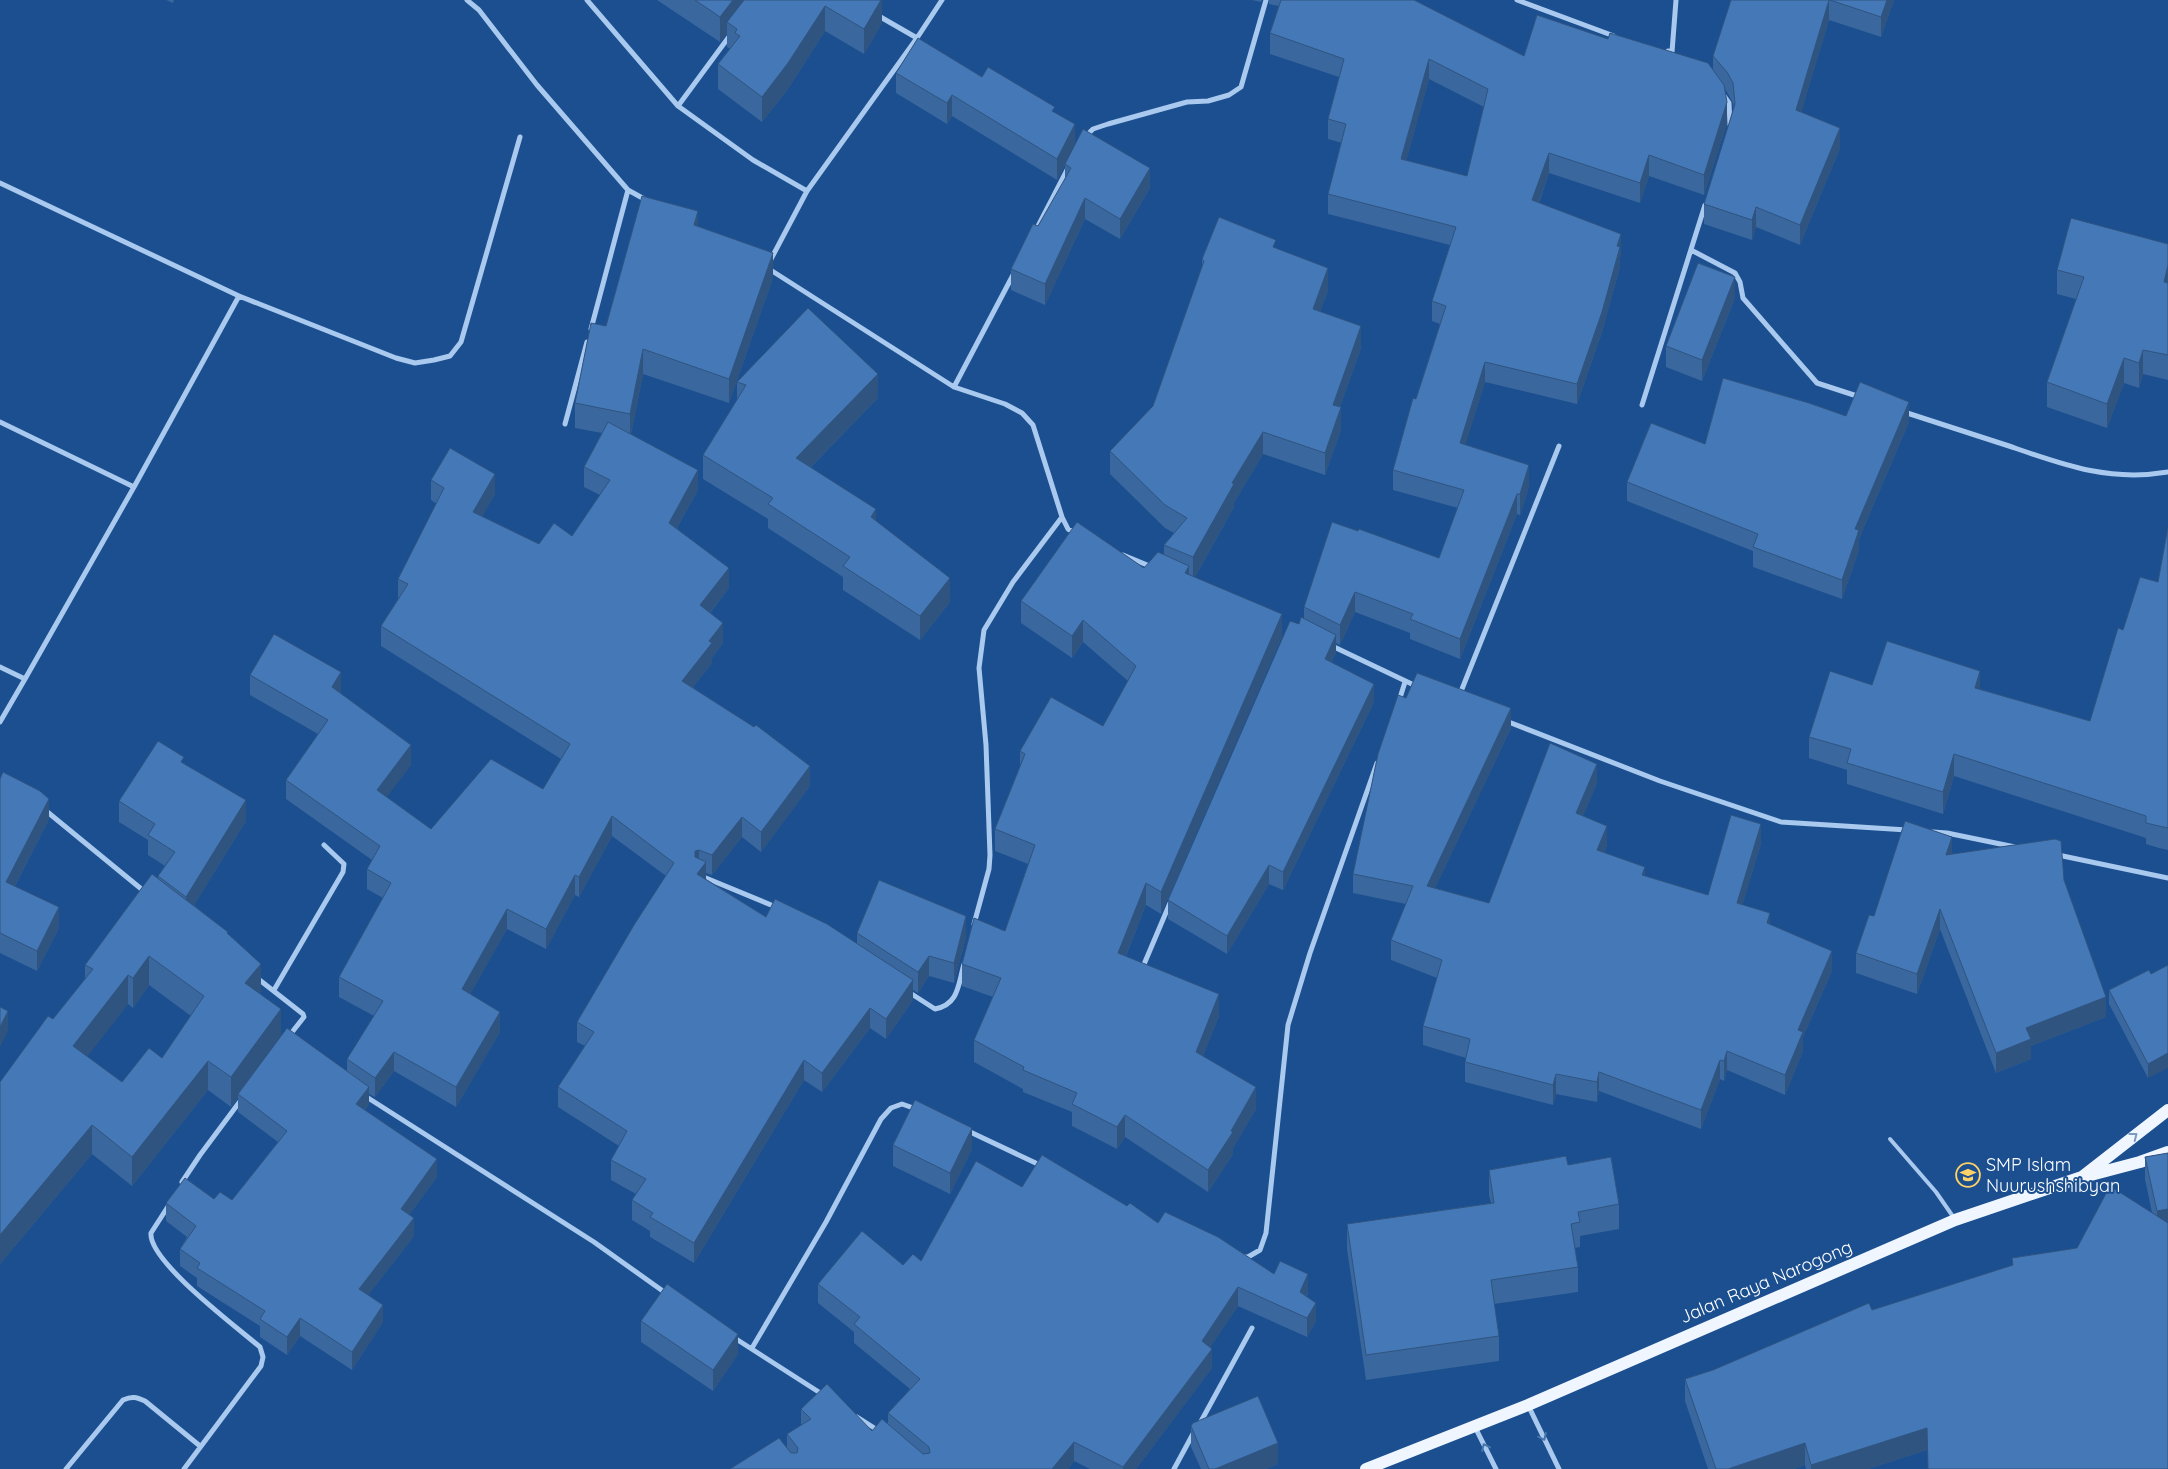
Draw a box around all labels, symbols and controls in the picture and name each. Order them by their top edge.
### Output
one-way arrow [2128,1134,2137,1142]
place label: SMP Islam Nuurushshibyan [1986,1153,2120,1197]
school or university icon: SMP Islam Nuurushshibyan [1955,1162,1981,1188]
street label: Jalan Raya Narogong [1676,1235,1856,1328]
one-way arrow [1537,1432,1547,1441]
one-way arrow [1481,1443,1492,1452]

